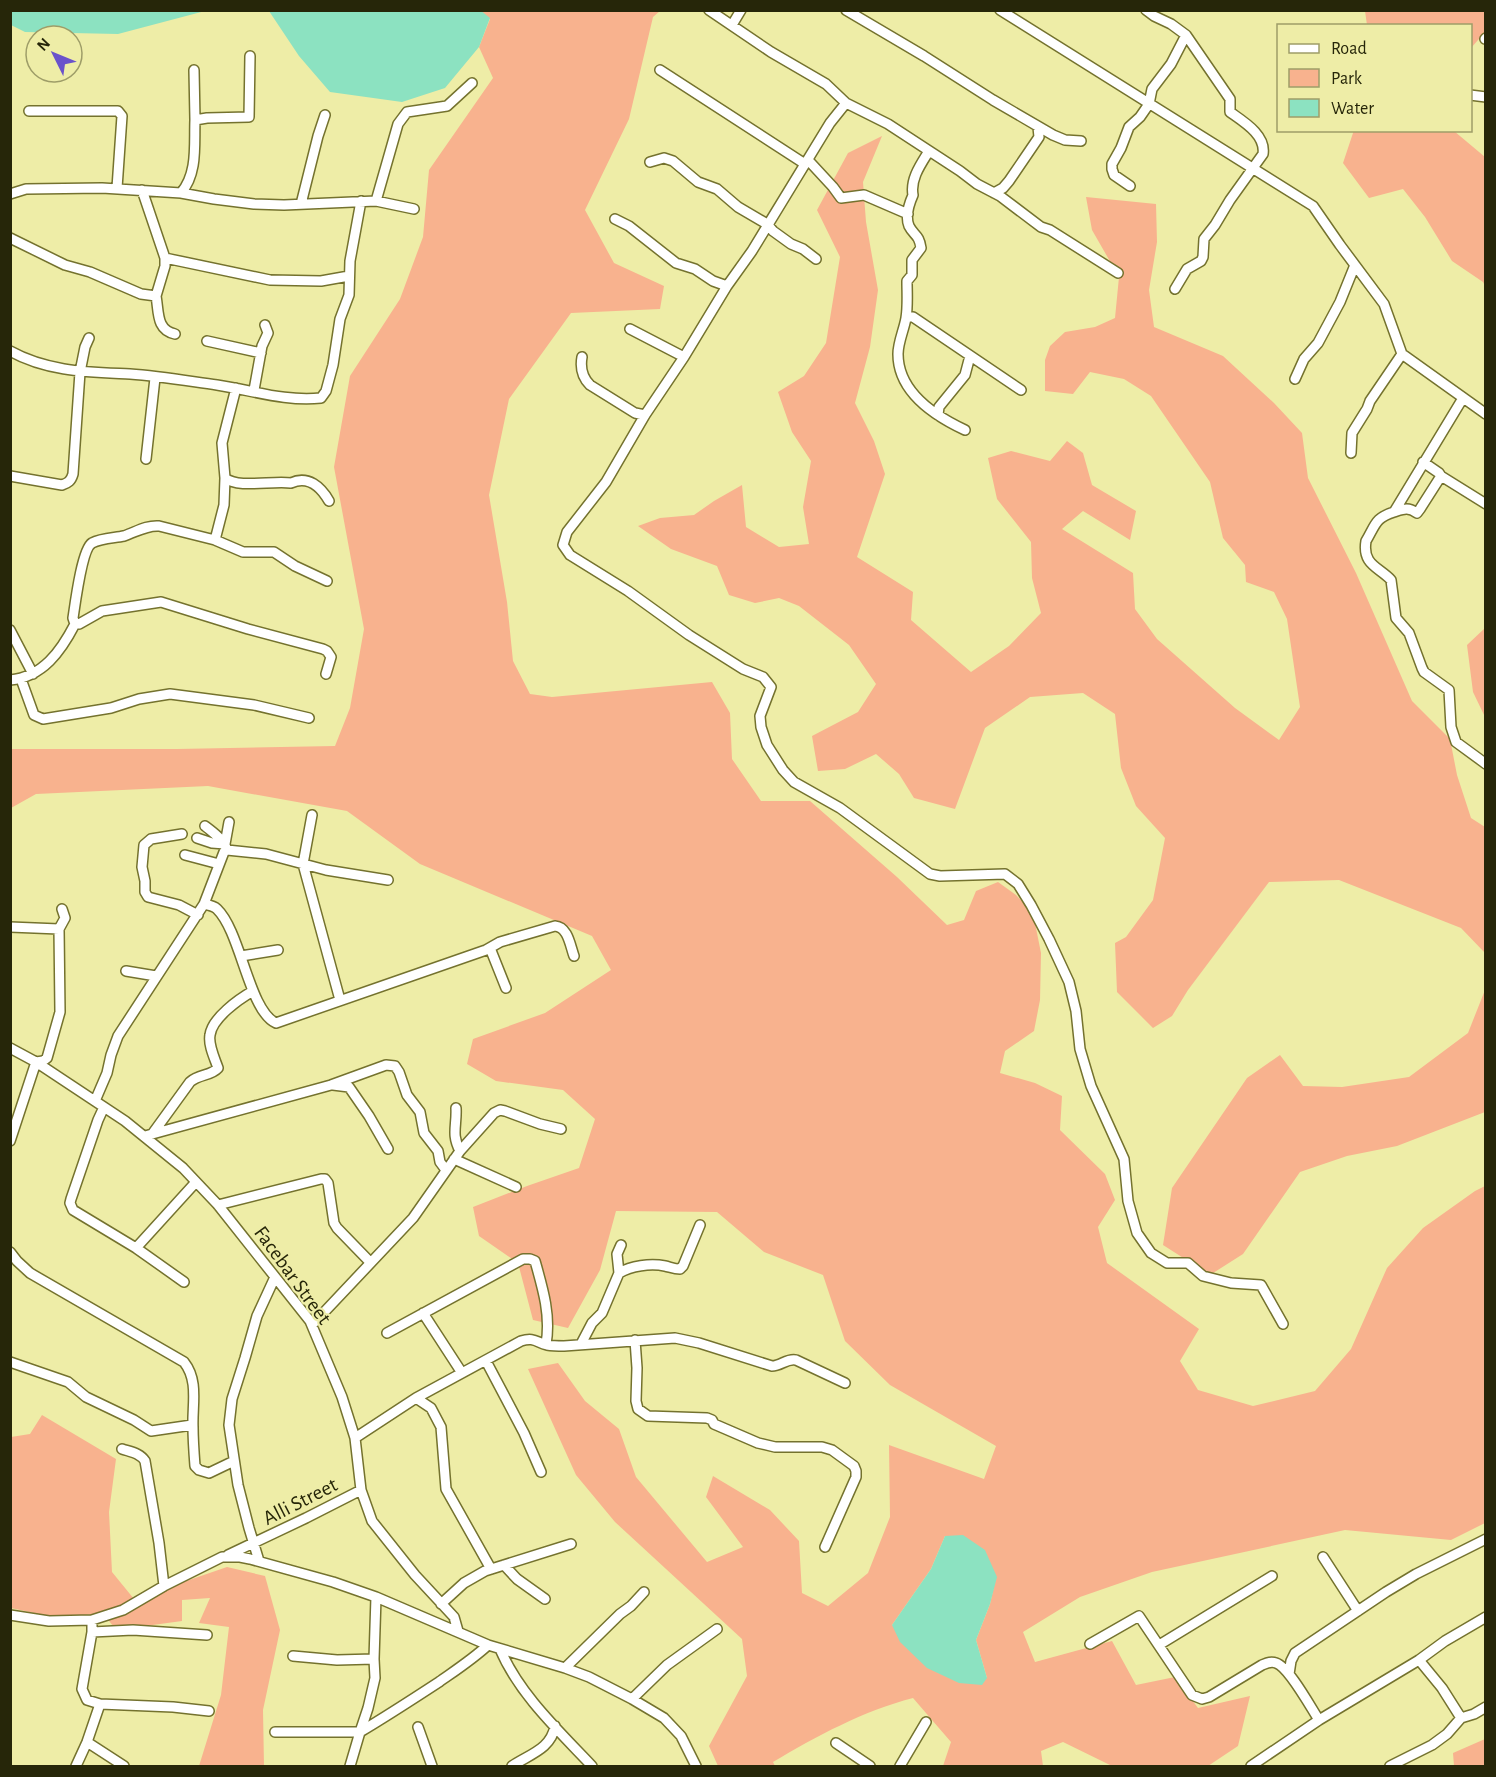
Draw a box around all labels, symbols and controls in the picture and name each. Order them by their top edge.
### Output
north arrow [24,24,84,84]
legend [1277,24,1472,132]
text: N [34,35,53,54]
text: Road [1331,40,1367,58]
text: Park [1331,70,1363,88]
text: Water [1331,100,1374,118]
street label: Facebar Street [250,1222,335,1329]
street label: Alli Street [260,1474,341,1529]

